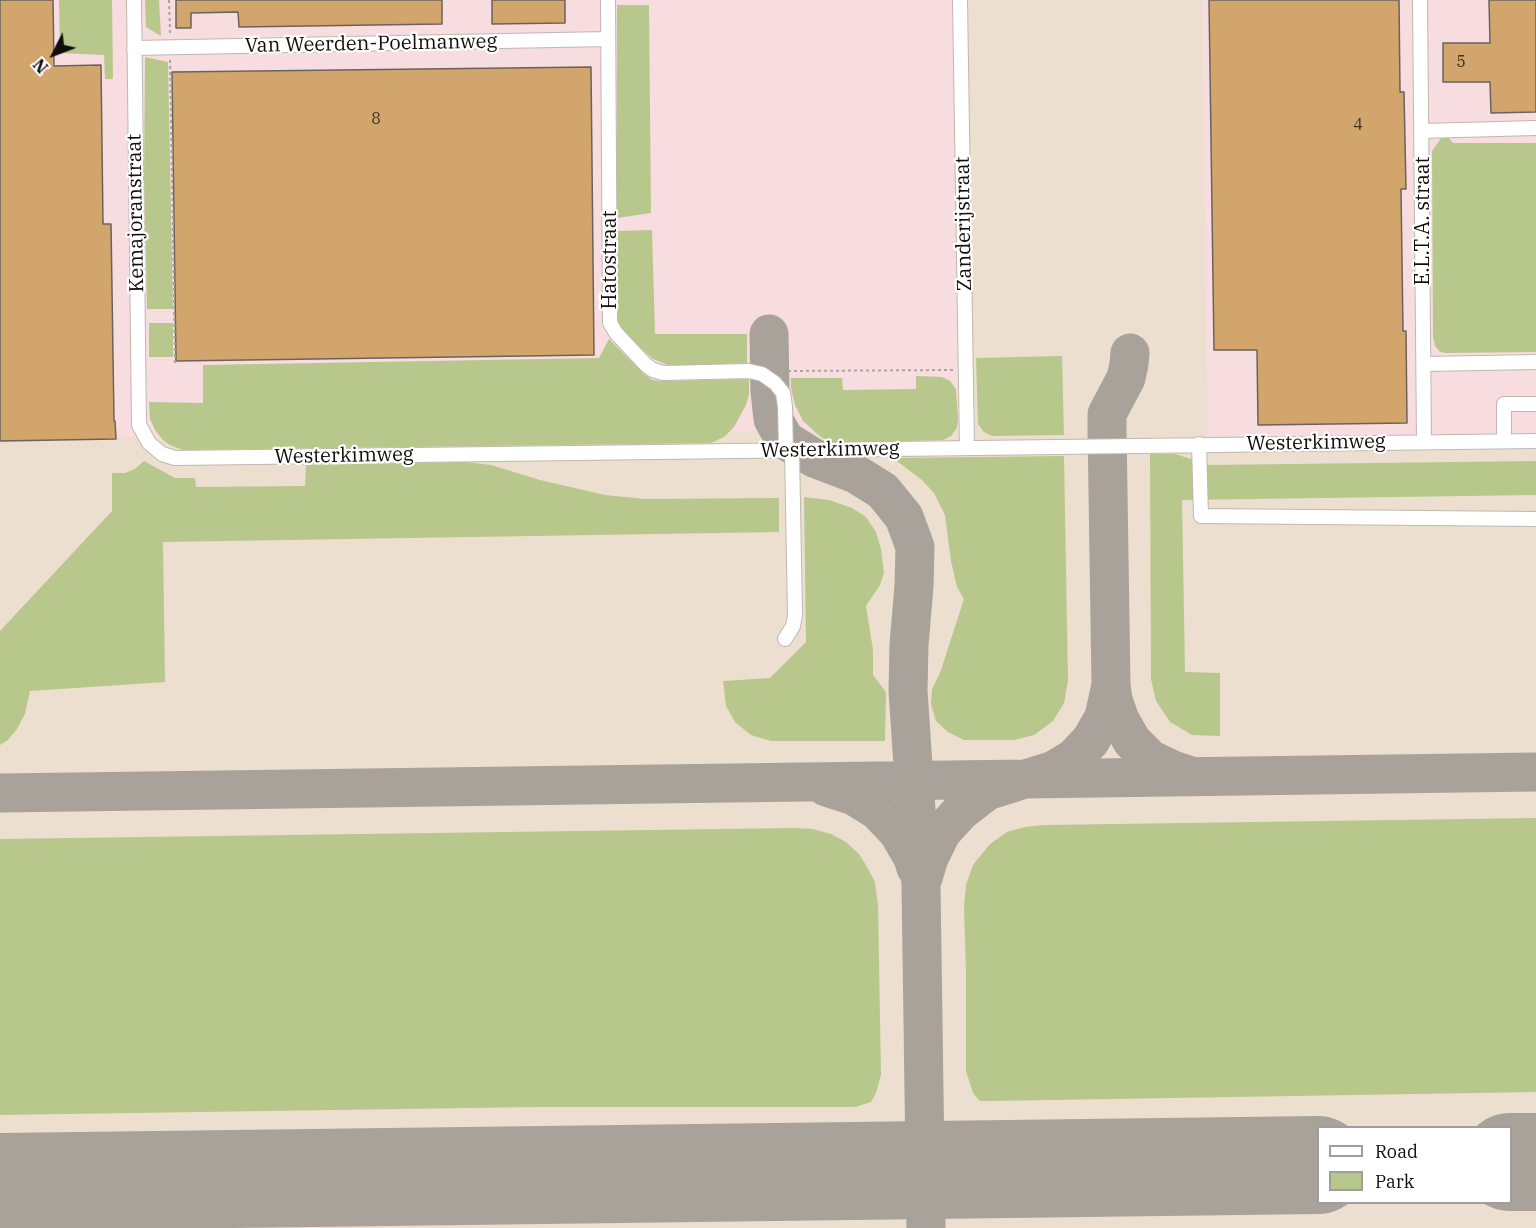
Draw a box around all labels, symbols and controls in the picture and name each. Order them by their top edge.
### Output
north arrow [24,24,84,84]
street label: Van Weerden-Poelmanweg [245,30,497,58]
house number: 5 [1456,52,1466,72]
text: N [29,55,52,77]
house number: 8 [371,109,381,129]
house number: 4 [1353,115,1363,135]
street label: Kemajoranstraat [123,134,149,292]
street label: Zanderijstraat [951,156,977,292]
street label: E.L.T.A. straat [1411,156,1435,286]
street label: Hatostraat [598,210,622,310]
street label: Westerkimweg [1246,430,1386,456]
street label: Westerkimweg [760,437,900,463]
street label: Westerkimweg [274,443,414,469]
legend [1317,1126,1512,1204]
text: Road [1375,1140,1418,1163]
text: Park [1375,1170,1414,1193]

